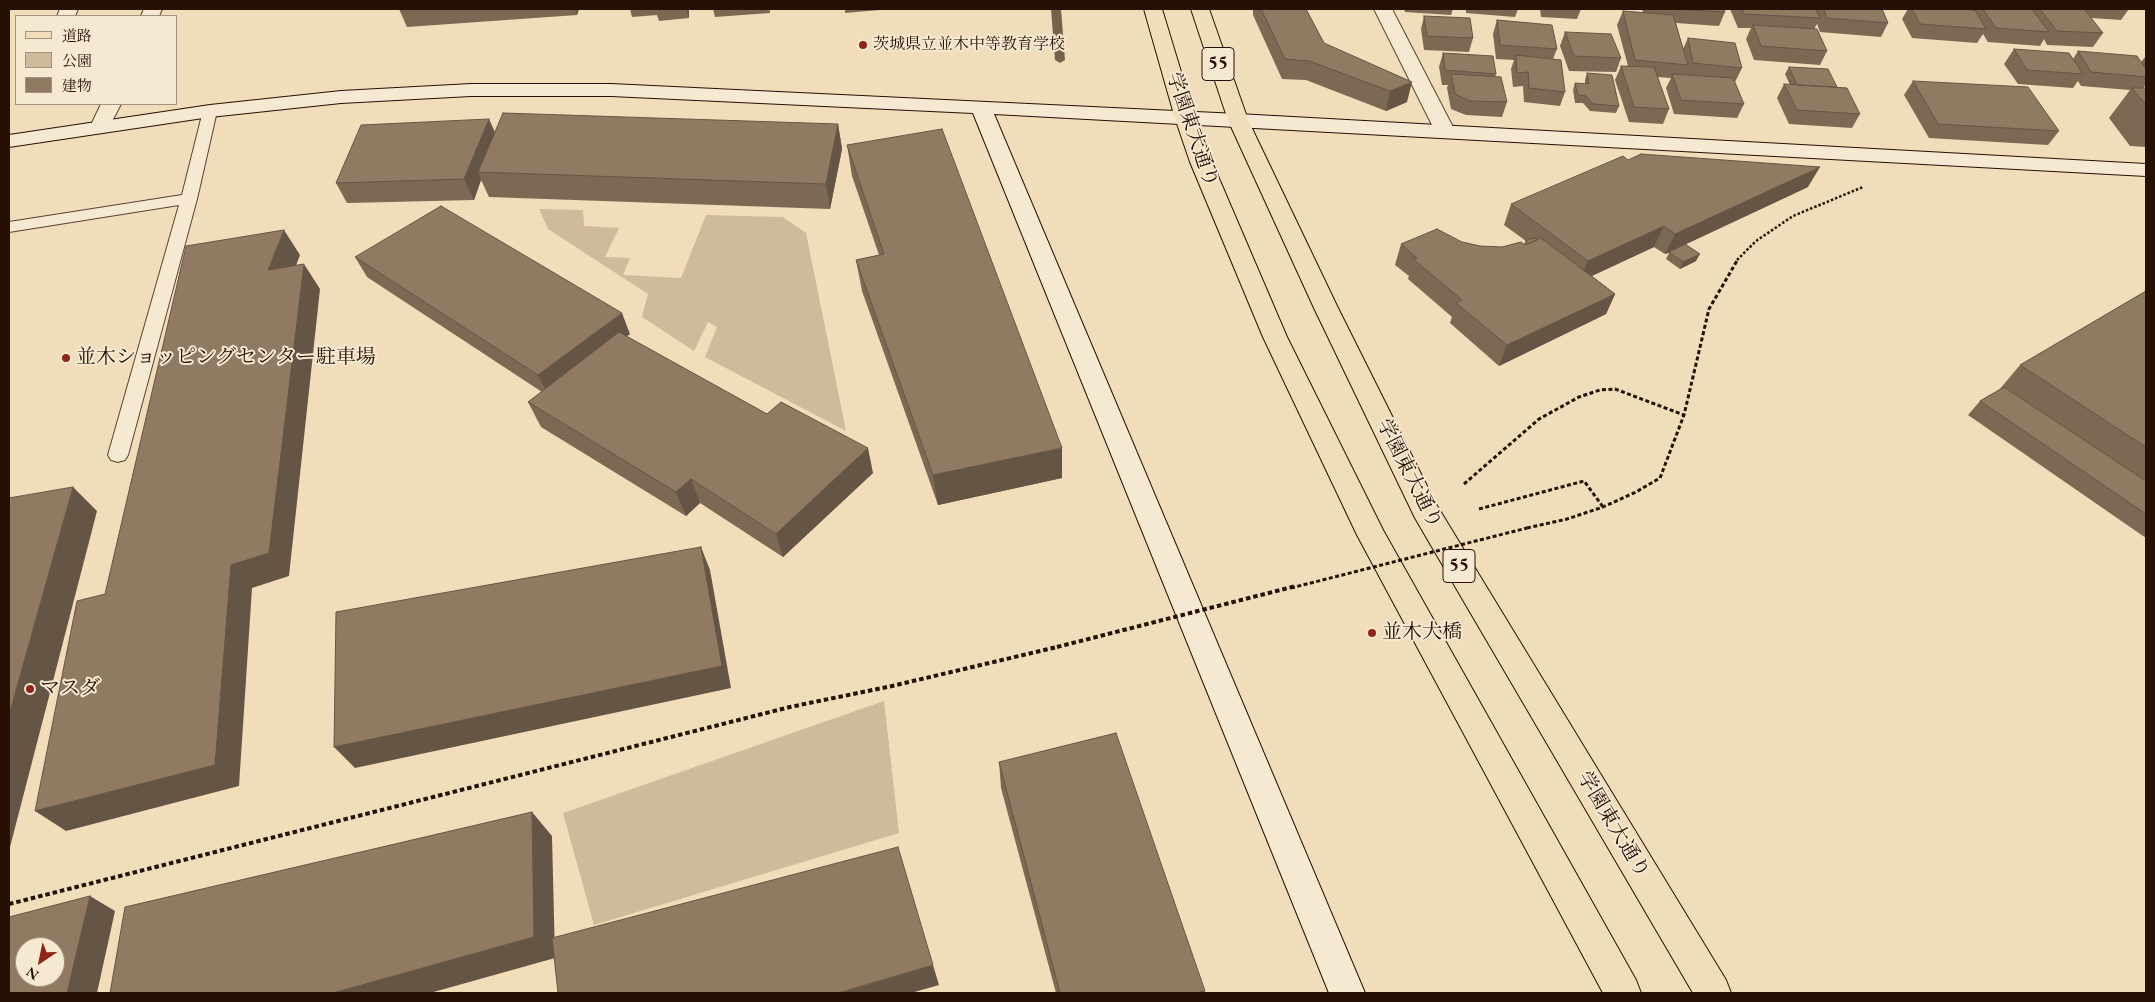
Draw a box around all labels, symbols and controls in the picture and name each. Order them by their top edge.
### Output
legend [15,15,178,105]
text: 道路 [62,26,92,45]
place label: 茨城県立並木中等教育学校 [873,35,1065,55]
marker: 茨城県立並木中等教育学校 [857,39,869,51]
road number: 55 [1202,48,1234,80]
text: 公園 [62,51,92,70]
street label: 学園東大通り [1161,69,1223,191]
text: 建物 [62,76,92,95]
place label: 並木ショッピングセンター駐車場 [76,346,376,370]
marker: 並木ショッピングセンター駐車場 [60,352,72,364]
street label: 学園東大通り [1371,415,1447,533]
road number: 55 [1443,550,1475,582]
place label: 並木大橋 [1382,621,1462,645]
marker: 並木大橋 [1366,627,1378,639]
place label: マスダ [40,677,100,701]
marker: マスダ [24,683,36,695]
street label: 学園東大通り [1572,767,1654,883]
north arrow [15,937,65,987]
text: N [22,963,42,984]

